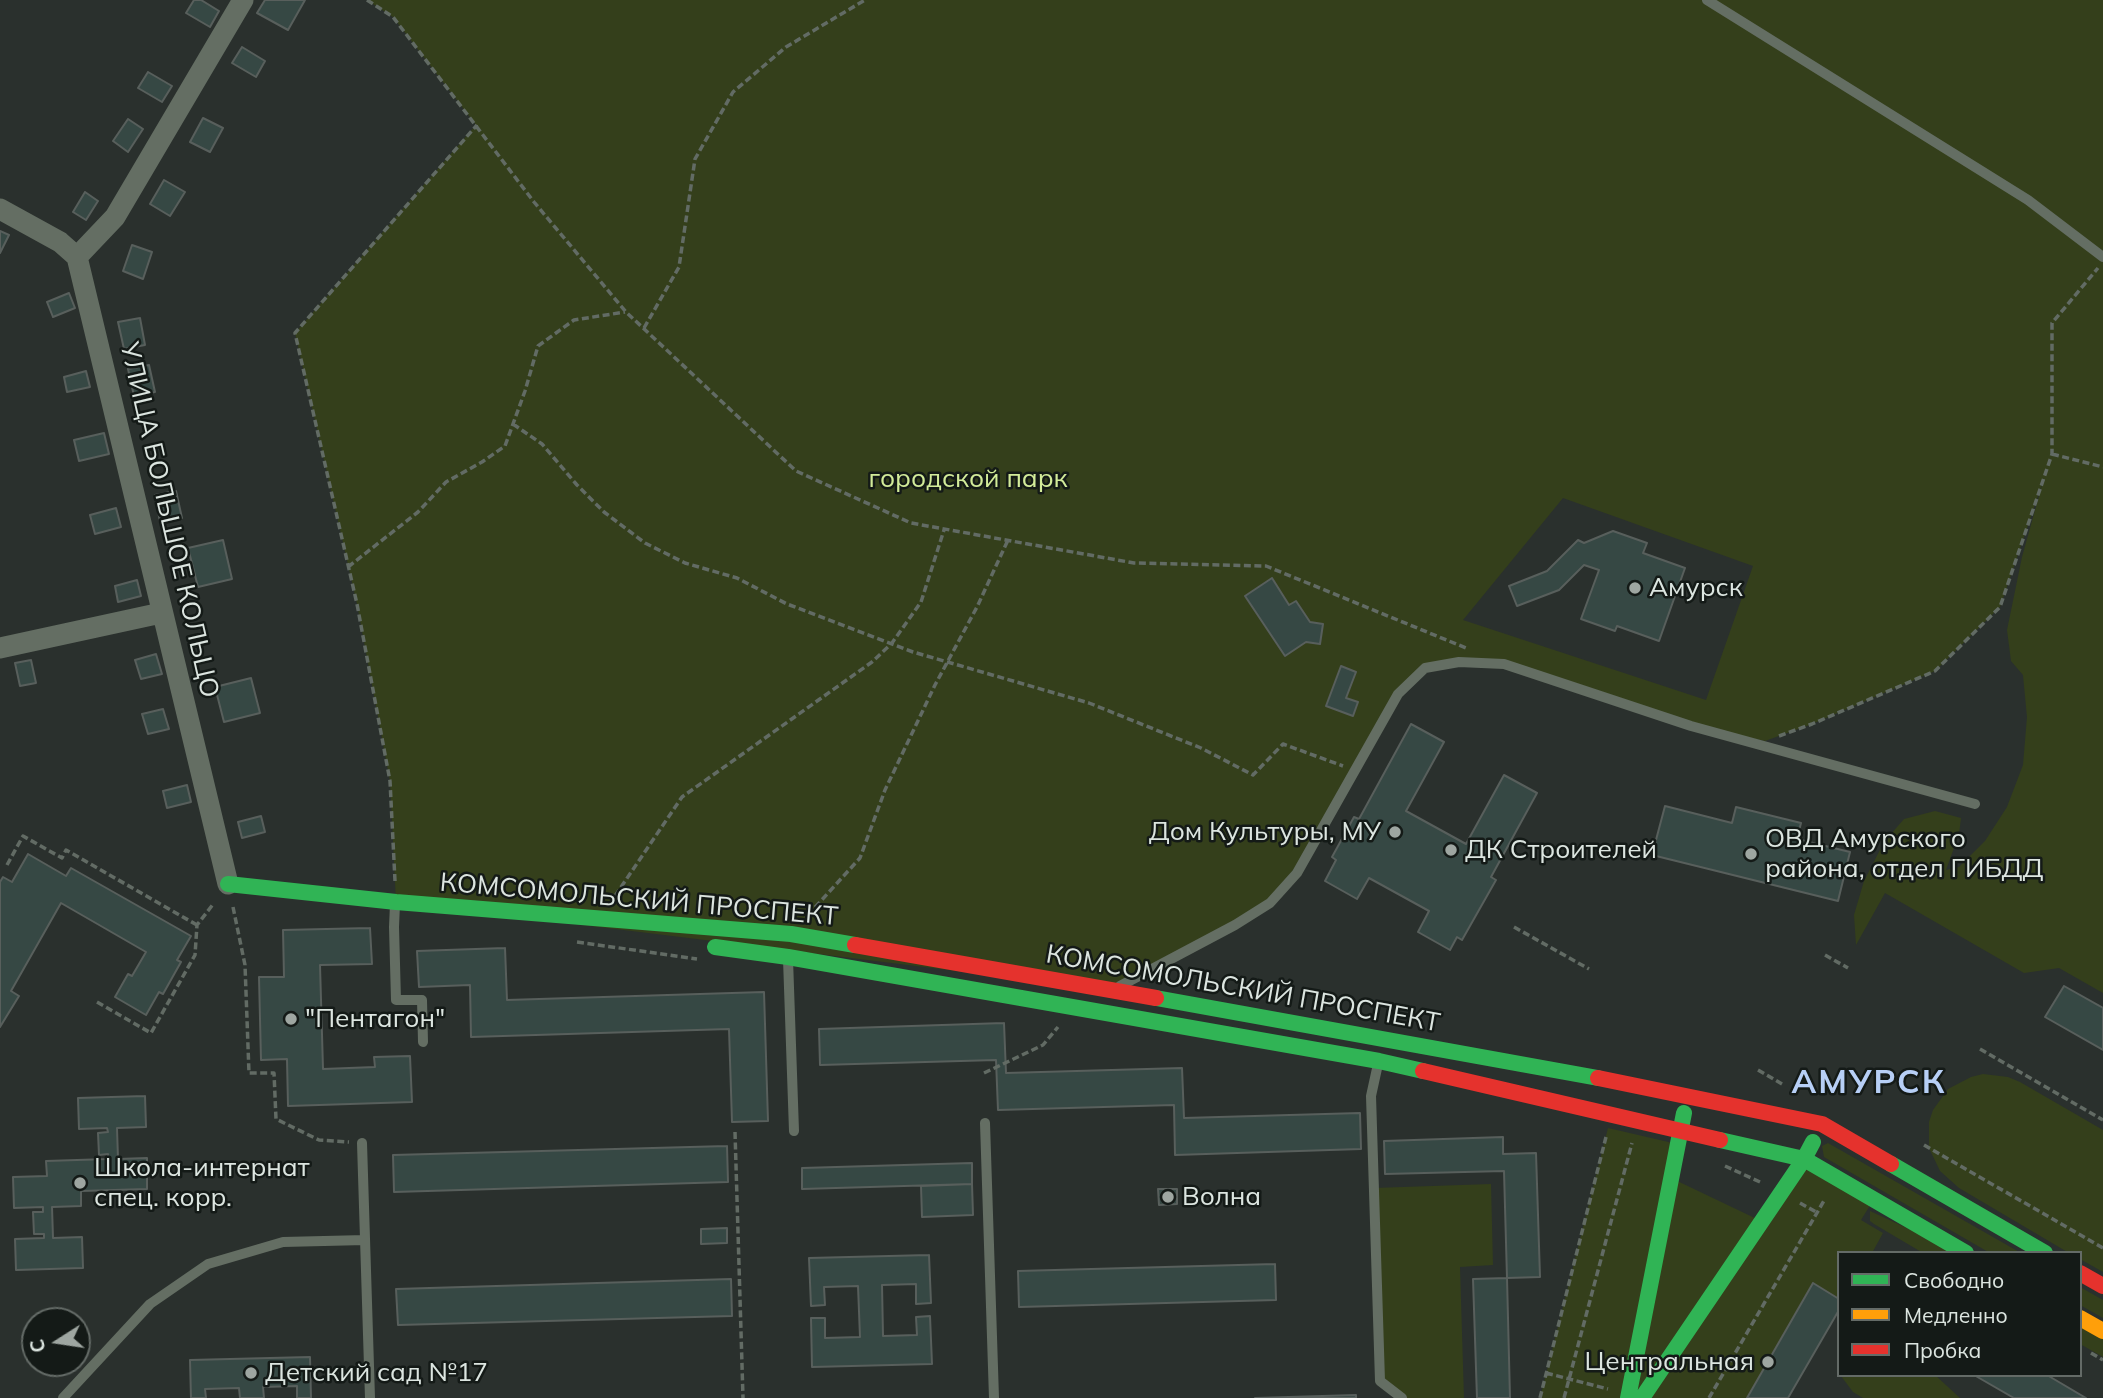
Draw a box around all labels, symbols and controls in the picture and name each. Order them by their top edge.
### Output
street label: УЛИЦА БОЛЬШОЕ КОЛЬЦО [113,339,225,701]
park label: городской парк [868,463,1068,495]
place label: Амурск [1649,572,1743,604]
marker: Амурск [1627,580,1643,596]
place label: Дом Культуры, МУ [1149,816,1381,848]
place label: ОВД Амурского района, отдел ГИБДД [1765,823,2043,884]
marker: Дом Культуры, МУ [1387,824,1403,840]
place label: ДК Строителей [1465,834,1657,866]
marker: ДК Строителей [1443,842,1459,858]
marker: ОВД Амурского района, отдел ГИБДД [1743,846,1759,862]
street label: КОМСОМОЛЬСКИЙ ПРОСПЕКТ [439,867,839,933]
street label: КОМСОМОЛЬСКИЙ ПРОСПЕКТ [1044,939,1442,1039]
place label: "Пентагон" [305,1003,445,1035]
marker: "Пентагон" [283,1011,299,1027]
district label: АМУРСК [1792,1063,1946,1103]
place label: Школа-интернат спец. корр. [94,1152,310,1214]
marker: Школа-интернат спец. корр. [72,1175,88,1191]
place label: Волна [1182,1181,1261,1213]
marker: Волна [1160,1189,1176,1205]
legend [1837,1251,2082,1377]
text: Свободно [1904,1267,2004,1293]
text: Медленно [1904,1302,2008,1328]
north arrow [21,1307,91,1377]
text: С [24,1337,51,1355]
text: Пробка [1904,1337,1981,1363]
place label: Центральная [1584,1346,1754,1378]
marker: Центральная [1760,1354,1776,1370]
place label: Детский сад №17 [265,1357,488,1389]
marker: Детский сад №17 [243,1365,259,1381]

